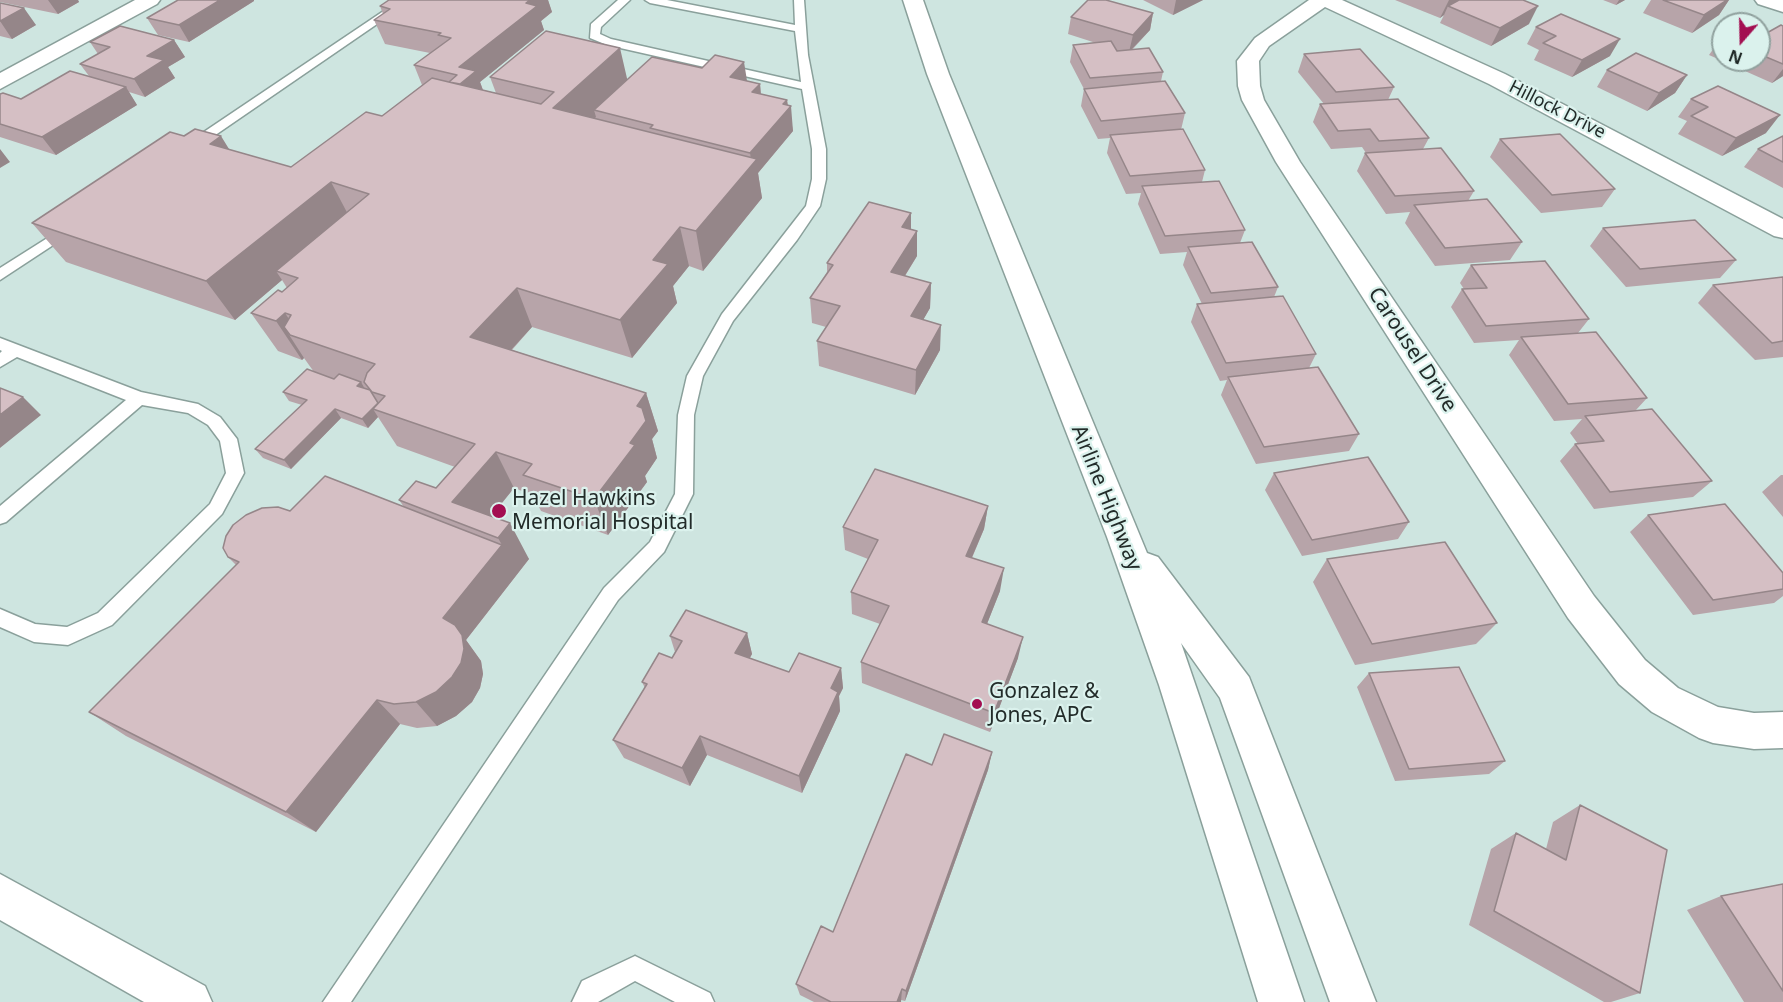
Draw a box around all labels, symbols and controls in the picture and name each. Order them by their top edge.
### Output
north arrow [1711,12,1771,72]
text: N [1726,44,1745,70]
street label: Hillock Drive [1505,76,1609,144]
street label: Carousel Drive [1362,283,1462,417]
street label: Airline Highway [1065,422,1147,574]
place label: Hazel Hawkins Memorial Hospital [512,486,693,536]
marker: Hazel Hawkins Memorial Hospital [490,502,508,520]
place label: Gonzalez & Jones, APC [989,679,1099,729]
marker: Gonzalez & Jones, APC [970,697,984,711]

